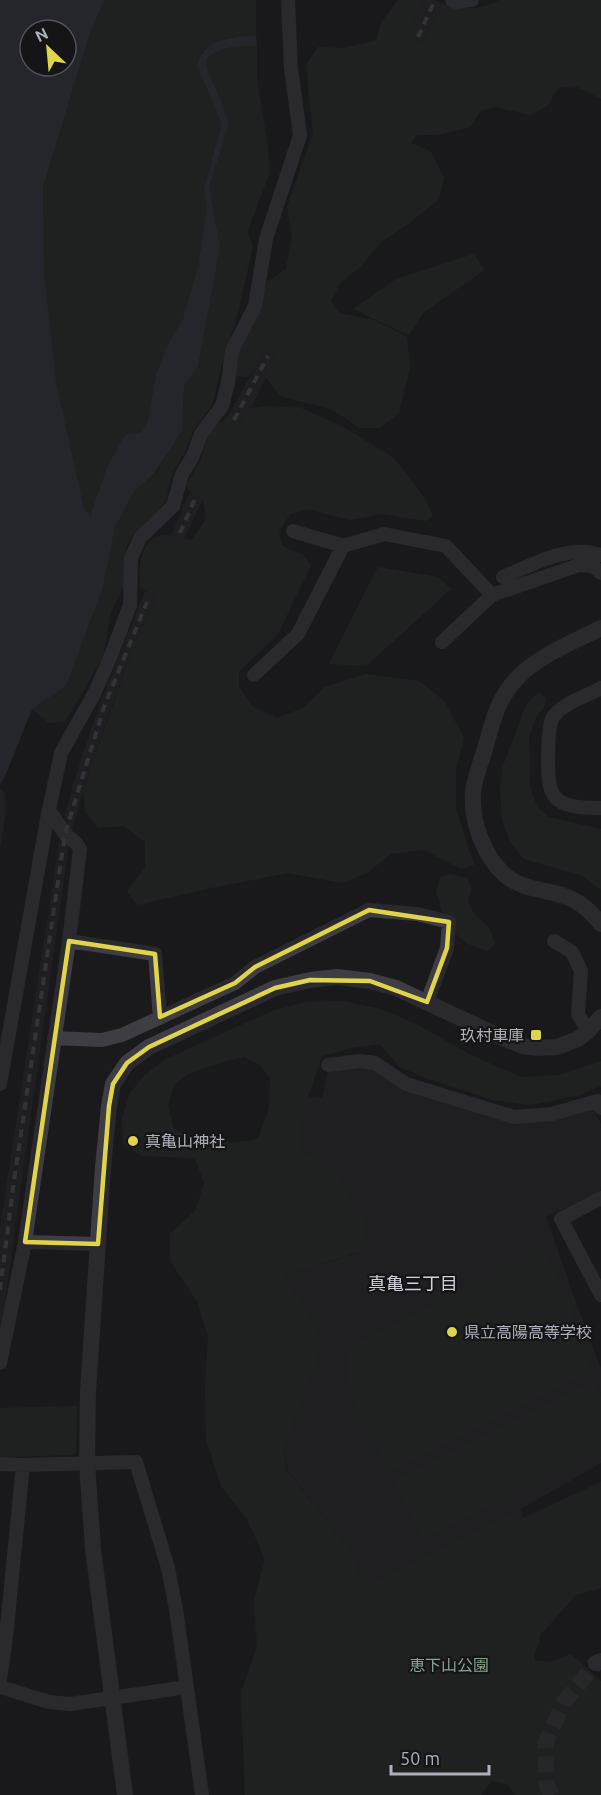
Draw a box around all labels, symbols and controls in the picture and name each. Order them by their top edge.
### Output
north arrow [18,18,78,78]
text: N [32,24,51,45]
place label: 玖村車庫 [460,1026,524,1044]
marker: 玖村車庫 [529,1028,543,1042]
place label: 真亀山神社 [145,1132,225,1150]
marker: 真亀山神社 [126,1134,140,1148]
district label: 真亀三丁目 [368,1273,458,1293]
place label: 県立高陽高等学校 [464,1323,592,1341]
marker: 県立高陽高等学校 [445,1325,459,1339]
park label: 恵下山公園 [409,1656,489,1674]
scale bar [391,1738,488,1776]
text: 50 m [400,1748,440,1768]

